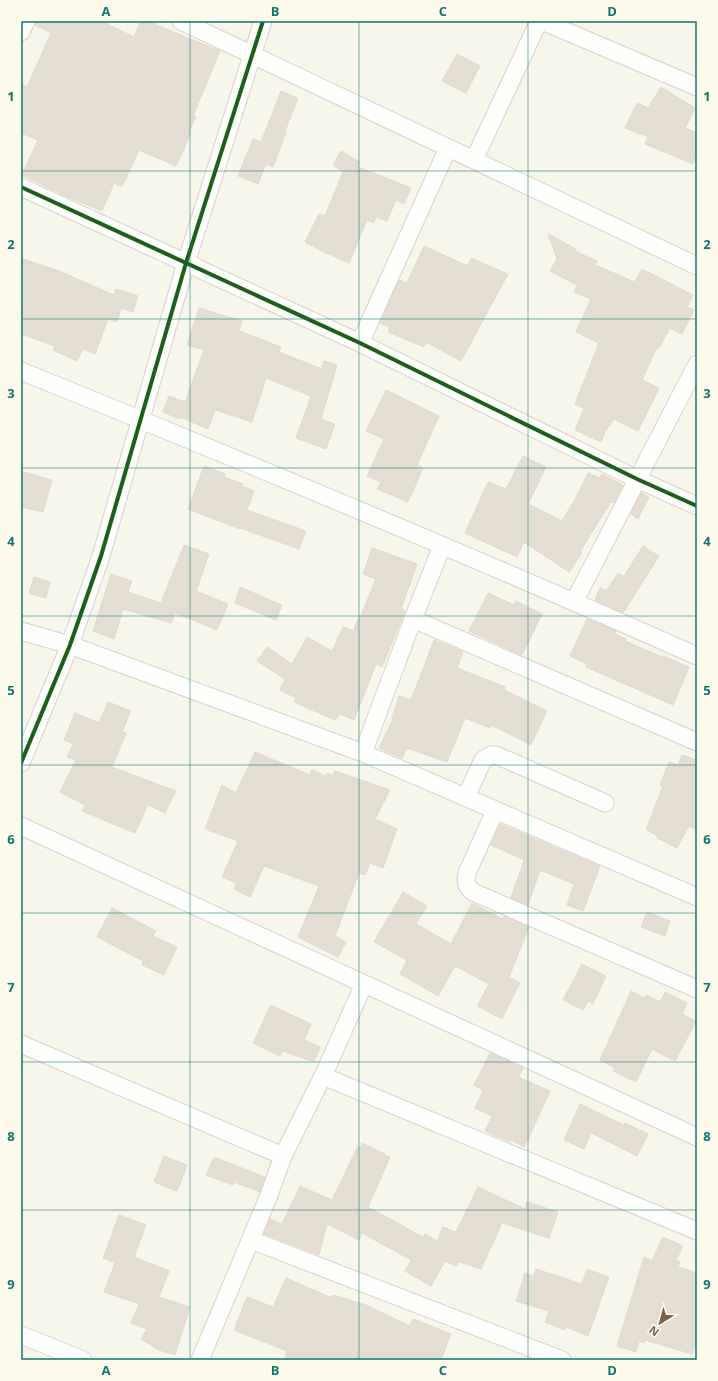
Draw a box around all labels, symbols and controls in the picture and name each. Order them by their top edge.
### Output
text: A [102,2,111,20]
text: B [271,2,280,20]
text: C [439,2,447,20]
text: D [607,2,617,20]
text: 1 [7,87,15,105]
text: 1 [703,87,711,105]
text: 2 [7,235,15,253]
text: 2 [703,235,711,253]
text: 3 [7,384,15,402]
text: 3 [703,384,711,402]
text: 4 [7,532,15,550]
text: 4 [703,532,711,550]
text: 5 [7,681,15,699]
text: 5 [703,681,711,699]
text: 6 [7,830,15,848]
text: 6 [703,830,711,848]
text: 7 [7,978,15,996]
text: 7 [703,978,711,996]
text: 8 [7,1127,15,1145]
text: 8 [703,1127,711,1145]
text: 9 [7,1275,15,1293]
text: 9 [703,1275,711,1293]
north arrow [640,1303,680,1343]
text: N [646,1323,662,1340]
text: A [102,1361,111,1379]
text: B [271,1361,280,1379]
text: C [439,1361,447,1379]
text: D [607,1361,617,1379]

